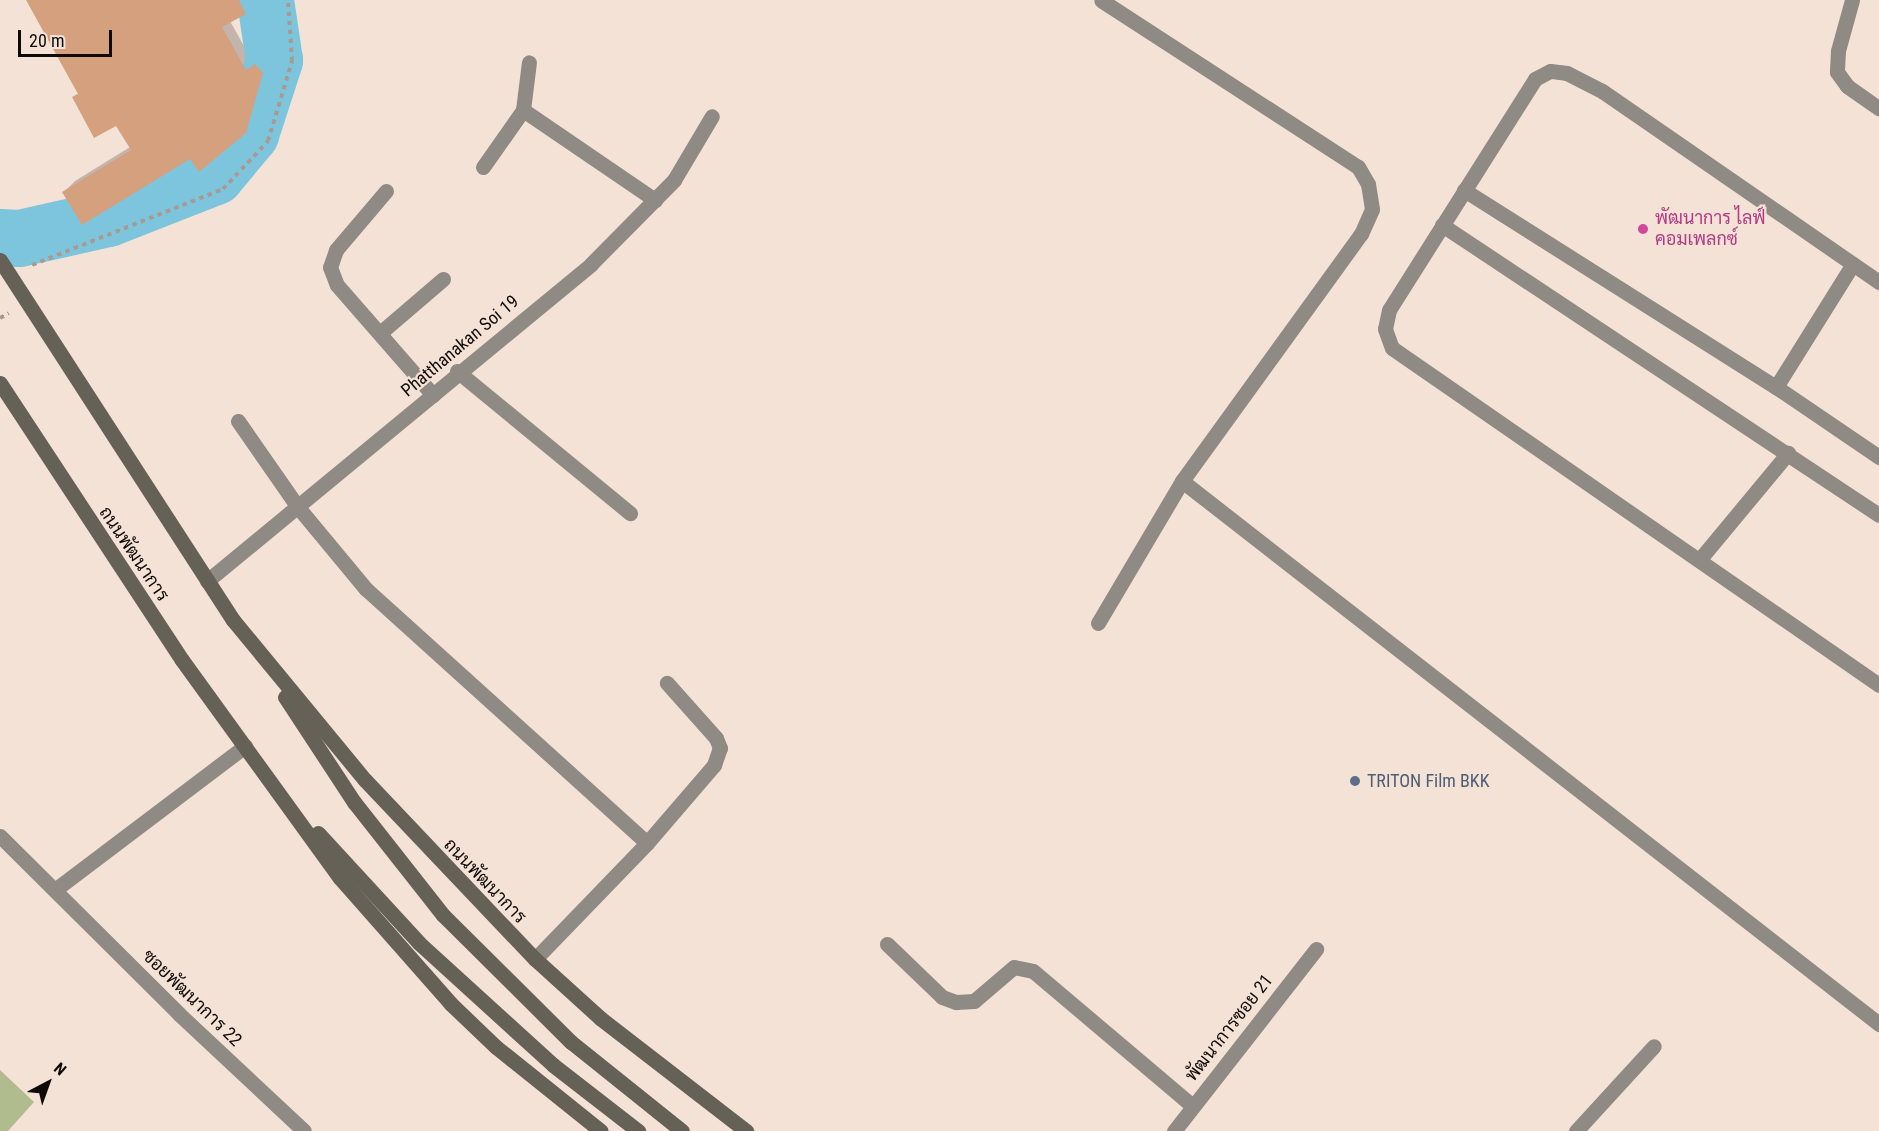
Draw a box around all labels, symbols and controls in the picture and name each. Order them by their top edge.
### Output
scale bar [21,18,116,56]
text: 20 m [29,30,64,51]
place label: พัฒนาการ ไลฟ์ คอมเพลกซ์ [1655,208,1765,250]
marker: พัฒนาการ ไลฟ์ คอมเพลกซ์ [1636,222,1650,236]
street label: Phatthanakan Soi 19 [397,291,523,401]
street label: ถนนพัฒนาการ [94,503,174,605]
place label: TRITON Film BKK [1367,770,1489,792]
marker: TRITON Film BKK [1348,774,1362,788]
street label: ถนนพัฒนาการ [439,834,531,928]
street label: ซอยพัฒนาการ 22 [138,945,246,1051]
street label: พัฒนาการซอย 21 [1181,970,1277,1086]
north arrow [18,1053,78,1113]
text: N [50,1059,70,1079]

